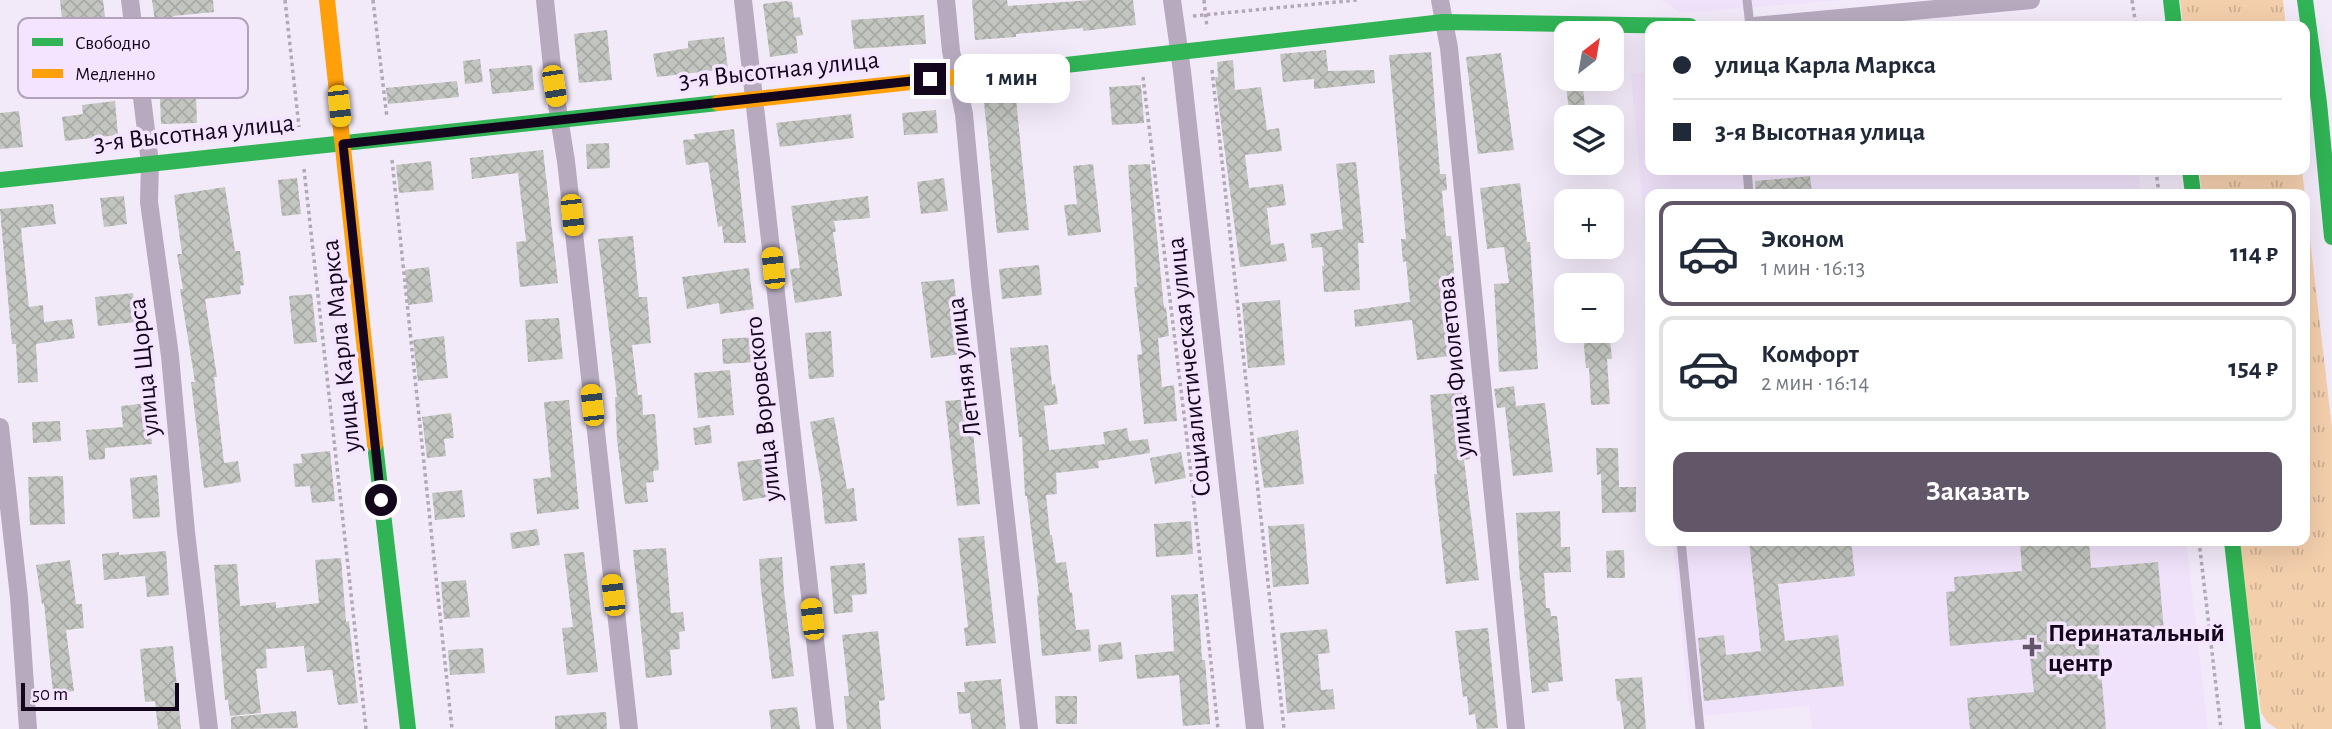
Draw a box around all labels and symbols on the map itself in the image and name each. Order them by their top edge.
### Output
legend [18,18,248,98]
north arrow [1554,21,1624,91]
text: Свободно [75,34,151,53]
street label: 3-я Высотная улица [678,47,881,93]
callout: 1 мин [954,55,1070,104]
route end [914,63,946,95]
car [541,64,568,108]
text: Медленно [75,65,155,84]
car [327,84,352,128]
street label: 3-я Высотная улица [93,110,296,156]
car [560,193,585,237]
street label: Социалистическая улица [1162,236,1216,498]
street label: улица Карла Маркса [317,238,365,455]
car [761,246,786,290]
street label: улица Фиолетова [1433,275,1477,459]
street label: Летняя улица [943,296,985,438]
street label: улица Щорса [124,297,164,438]
street label: улица Воровского [740,315,786,504]
car [580,383,605,427]
route start [365,484,397,516]
car [601,573,626,617]
car [800,597,825,641]
place label: Перинатальный центр [2048,620,2225,676]
marker: Перинатальный центр [2022,637,2042,657]
scale bar [21,680,178,712]

